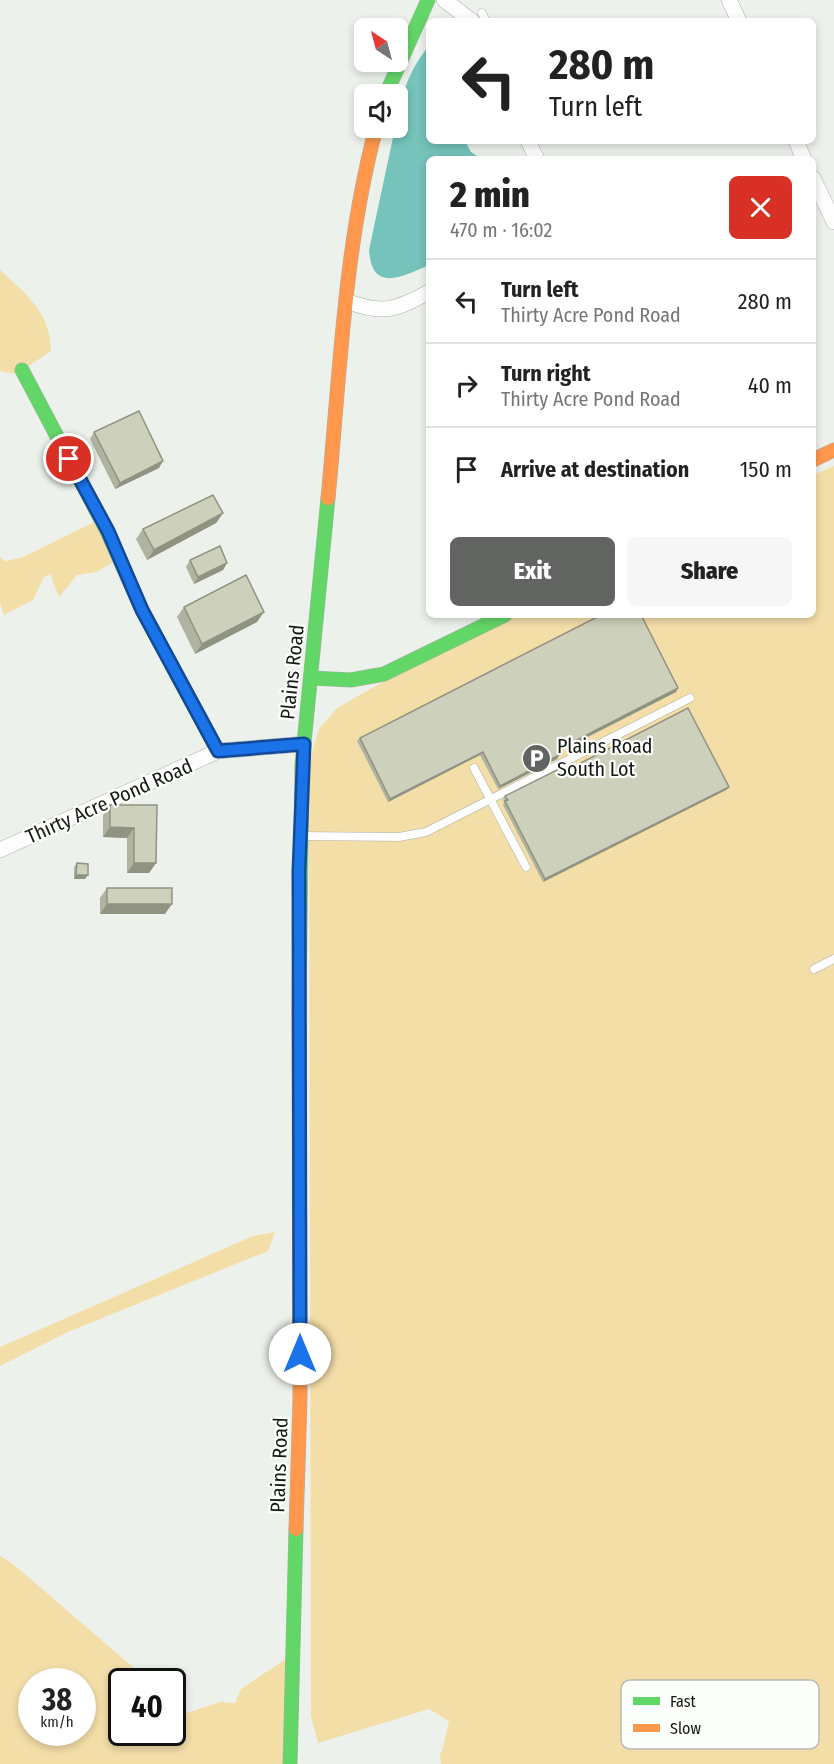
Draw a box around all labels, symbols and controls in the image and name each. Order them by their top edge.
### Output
north arrow [354,18,408,72]
map controls [354,18,408,138]
text: 280 m [549,40,654,90]
icon: left [450,42,528,120]
button: sound [354,84,408,138]
text: Turn left [549,91,642,123]
text: 2 min [450,173,530,217]
button: close [729,176,792,239]
text: 470 m · 16:02 [450,218,552,242]
text: Turn left [501,276,579,303]
icon: left [450,285,483,318]
text: 280 m [738,288,792,315]
text: Thirty Acre Pond Road [501,303,681,327]
text: Turn right [501,360,590,387]
icon: right [450,369,483,402]
text: 40 m [748,372,792,399]
text: Thirty Acre Pond Road [501,387,681,411]
pin [43,433,94,484]
icon: arrive [52,442,85,475]
icon: arrive [450,453,483,486]
text: Arrive at destination [501,456,689,483]
text: 150 m [740,456,792,483]
button: Exit [450,537,615,606]
button: Share [627,537,792,606]
street label: Plains Road [275,623,309,721]
place label: Plains Road South Lot [557,734,653,781]
parking icon: Plains Road South Lot [520,742,552,774]
street label: Thirty Acre Pond Road [22,753,196,849]
position arrow [268,1322,332,1386]
street label: Plains Road [265,1417,293,1513]
speed limit sign: 40 [108,1668,186,1746]
legend [621,1680,819,1749]
text: 38 [42,1682,72,1718]
text: Fast [670,1692,697,1711]
text: km/h [40,1713,74,1731]
text: Slow [670,1719,701,1738]

